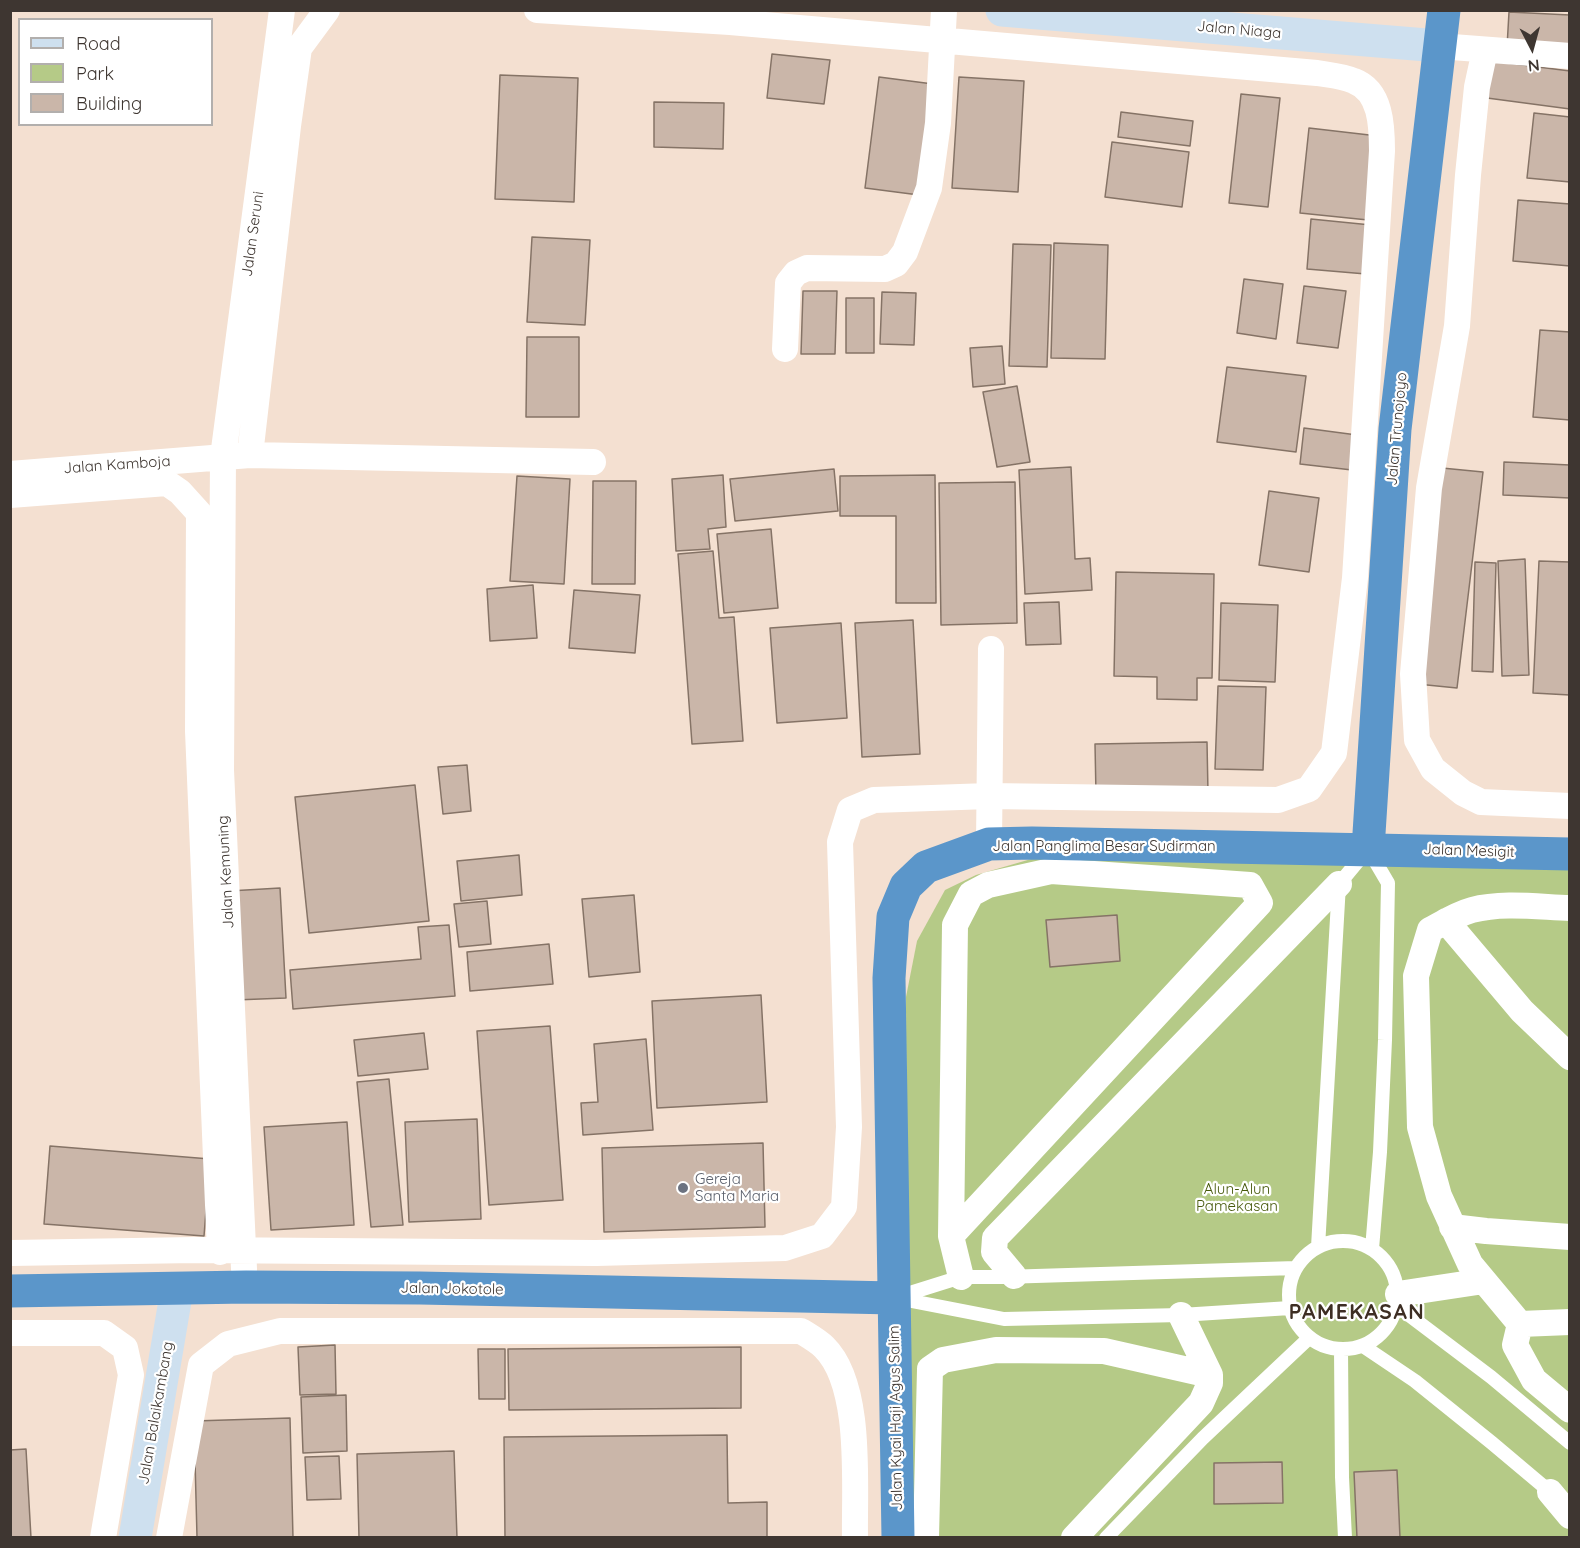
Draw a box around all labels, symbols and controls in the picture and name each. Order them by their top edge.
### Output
street label: Jalan Niaga [1196,17,1282,43]
legend [18,18,213,126]
north arrow [1502,18,1562,78]
text: Road [76,32,121,55]
text: N [1527,55,1541,76]
text: Park [76,62,114,85]
text: Building [76,92,142,115]
street label: Jalan Seruni [238,190,268,278]
street label: Jalan Trunojoyo [1383,372,1411,486]
street label: Jalan Kamboja [63,452,171,478]
street label: Jalan Kemuning [214,815,238,929]
street label: Jalan Panglima Besar Sudirman [992,837,1216,855]
street label: Jalan Mesigit [1423,840,1515,862]
place label: Gereja Santa Maria [695,1170,779,1205]
park label: Alun-Alun Pamekasan [1196,1180,1278,1215]
marker: Gereja Santa Maria [676,1181,690,1195]
street label: Jalan Jokotole [400,1279,504,1299]
district label: PAMEKASAN [1289,1300,1425,1326]
street label: Jalan Kyai Haji Agus Salim [885,1325,907,1511]
street label: Jalan Balaikambang [135,1340,177,1486]

